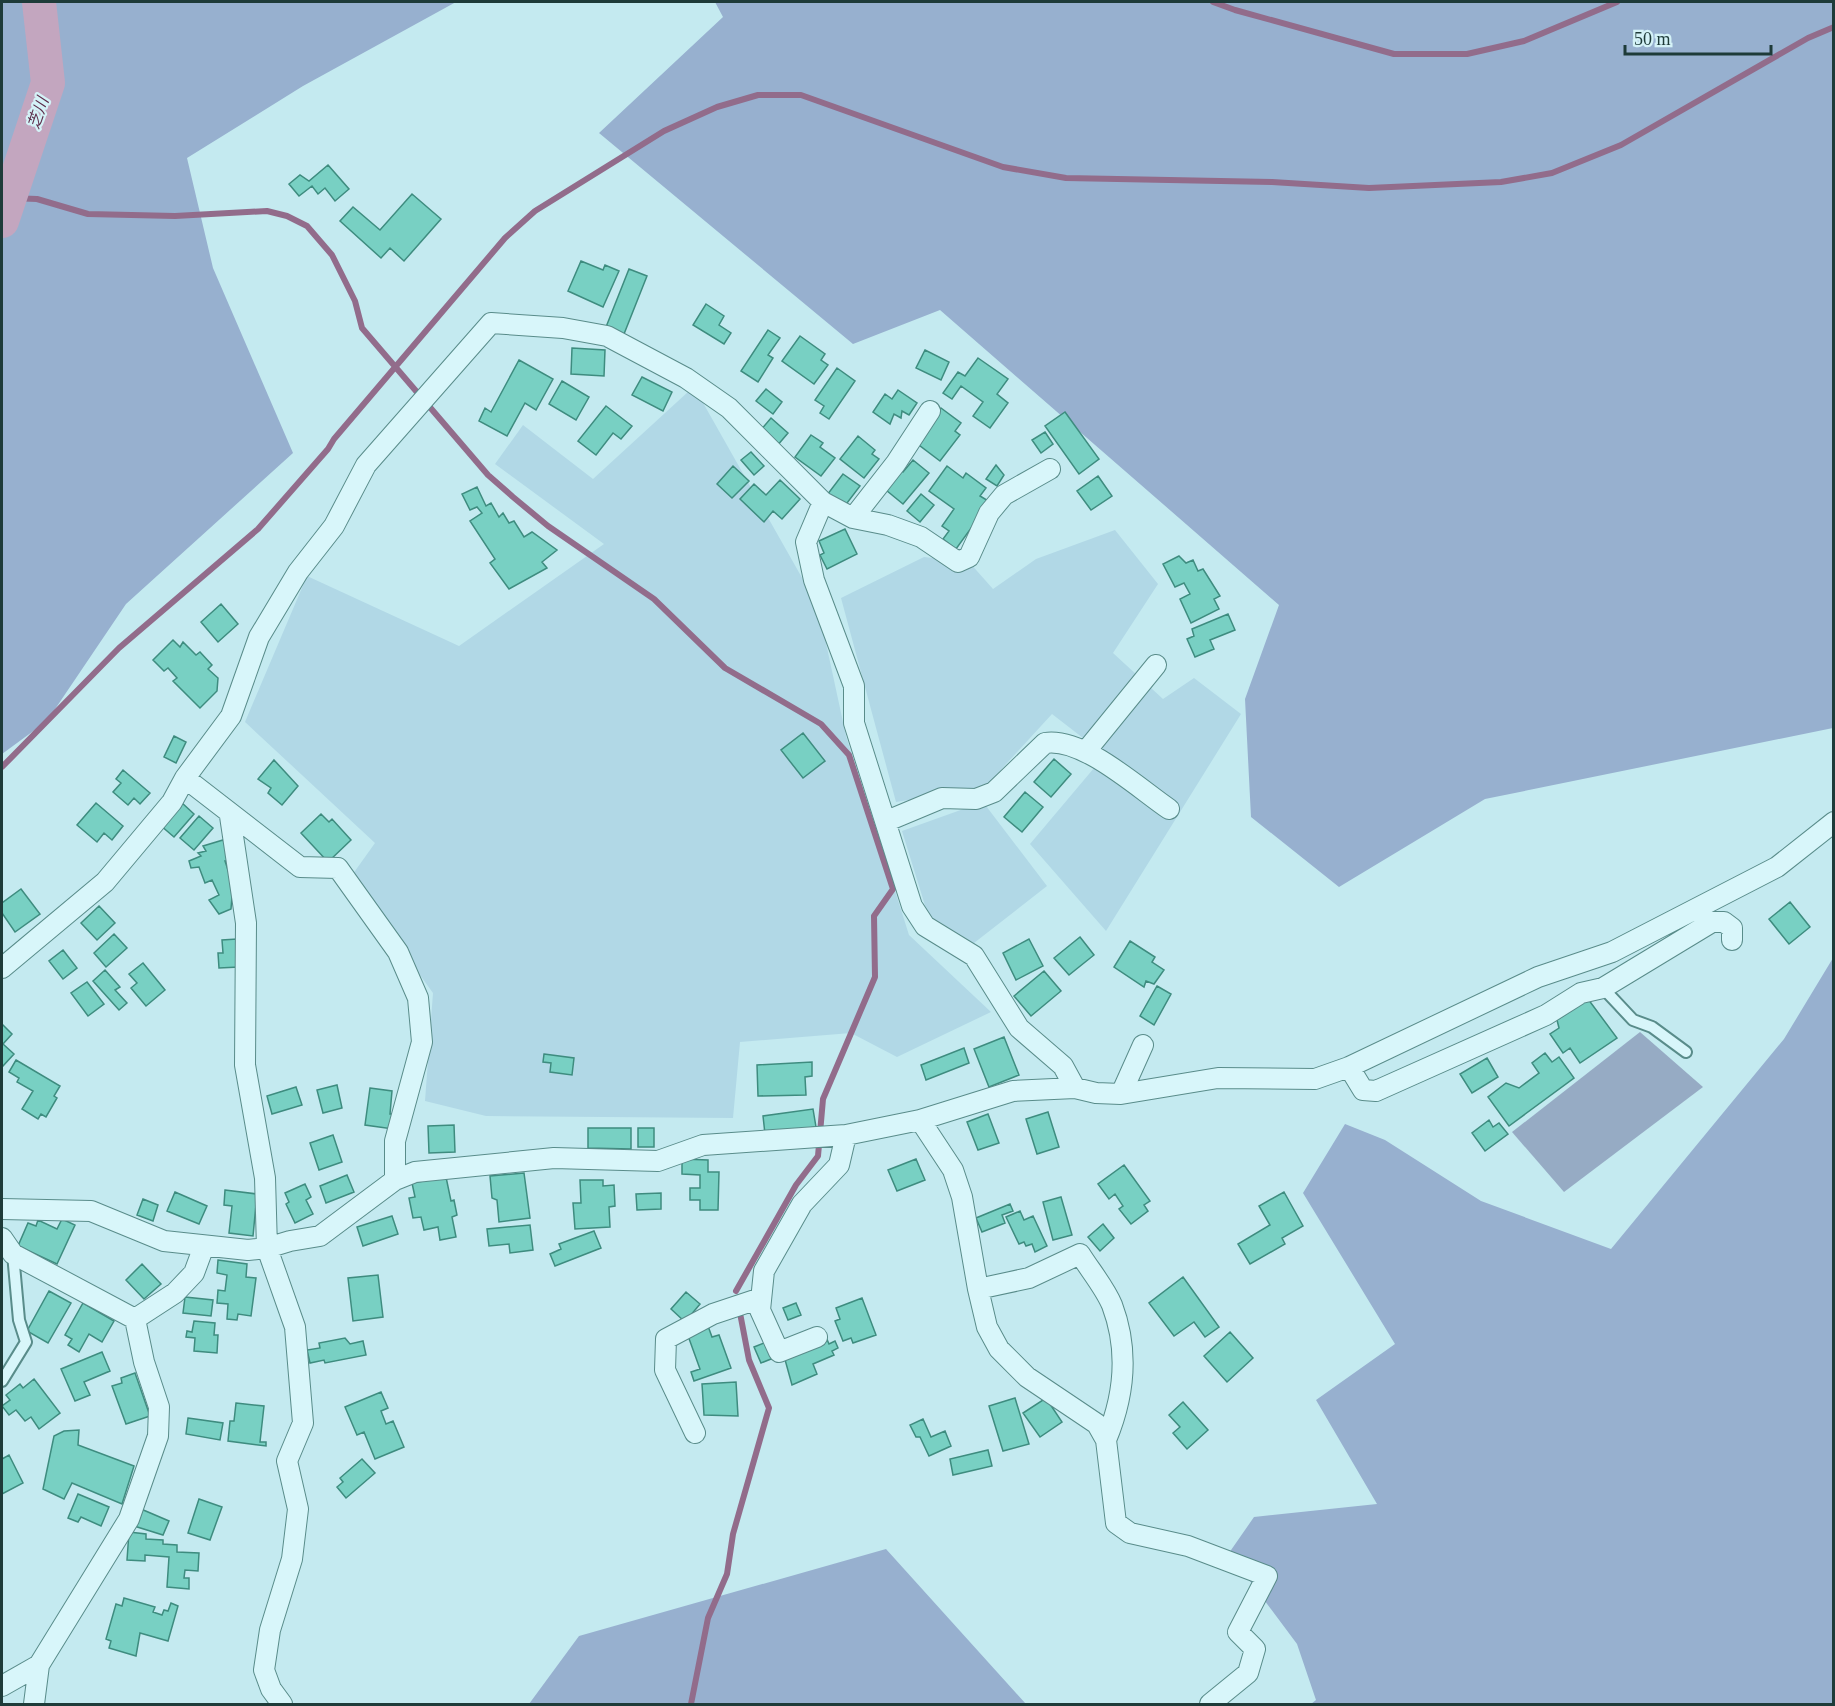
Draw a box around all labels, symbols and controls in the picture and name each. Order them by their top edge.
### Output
scale bar [1625,18,1770,56]
text: 50 m [1634,29,1671,49]
water label: 芝川 [25,93,52,131]

